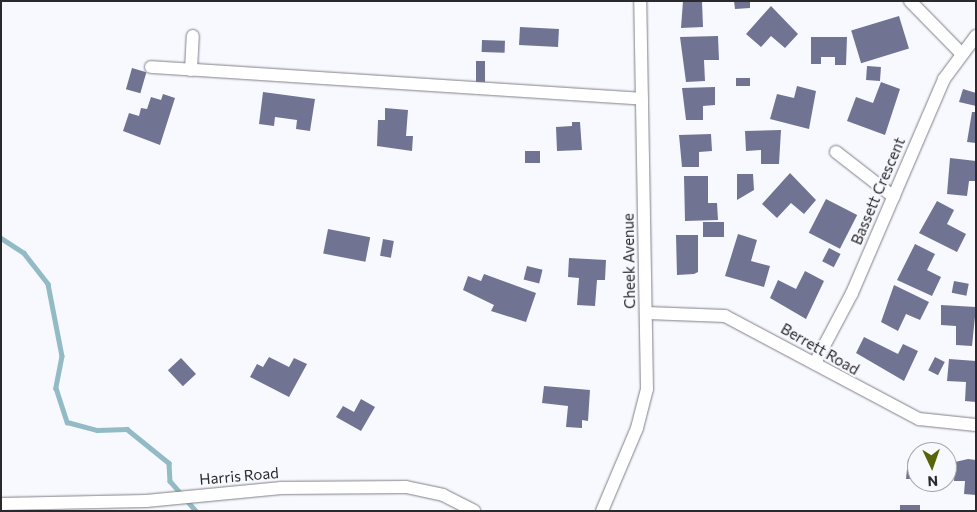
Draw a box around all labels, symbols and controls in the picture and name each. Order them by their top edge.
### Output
street label: Bassett Crescent [847,135,909,247]
street label: Cheek Avenue [619,213,639,309]
street label: Berrett Road [778,319,862,379]
north arrow [907,442,957,492]
street label: Harris Road [199,464,279,488]
text: N [927,473,938,490]

